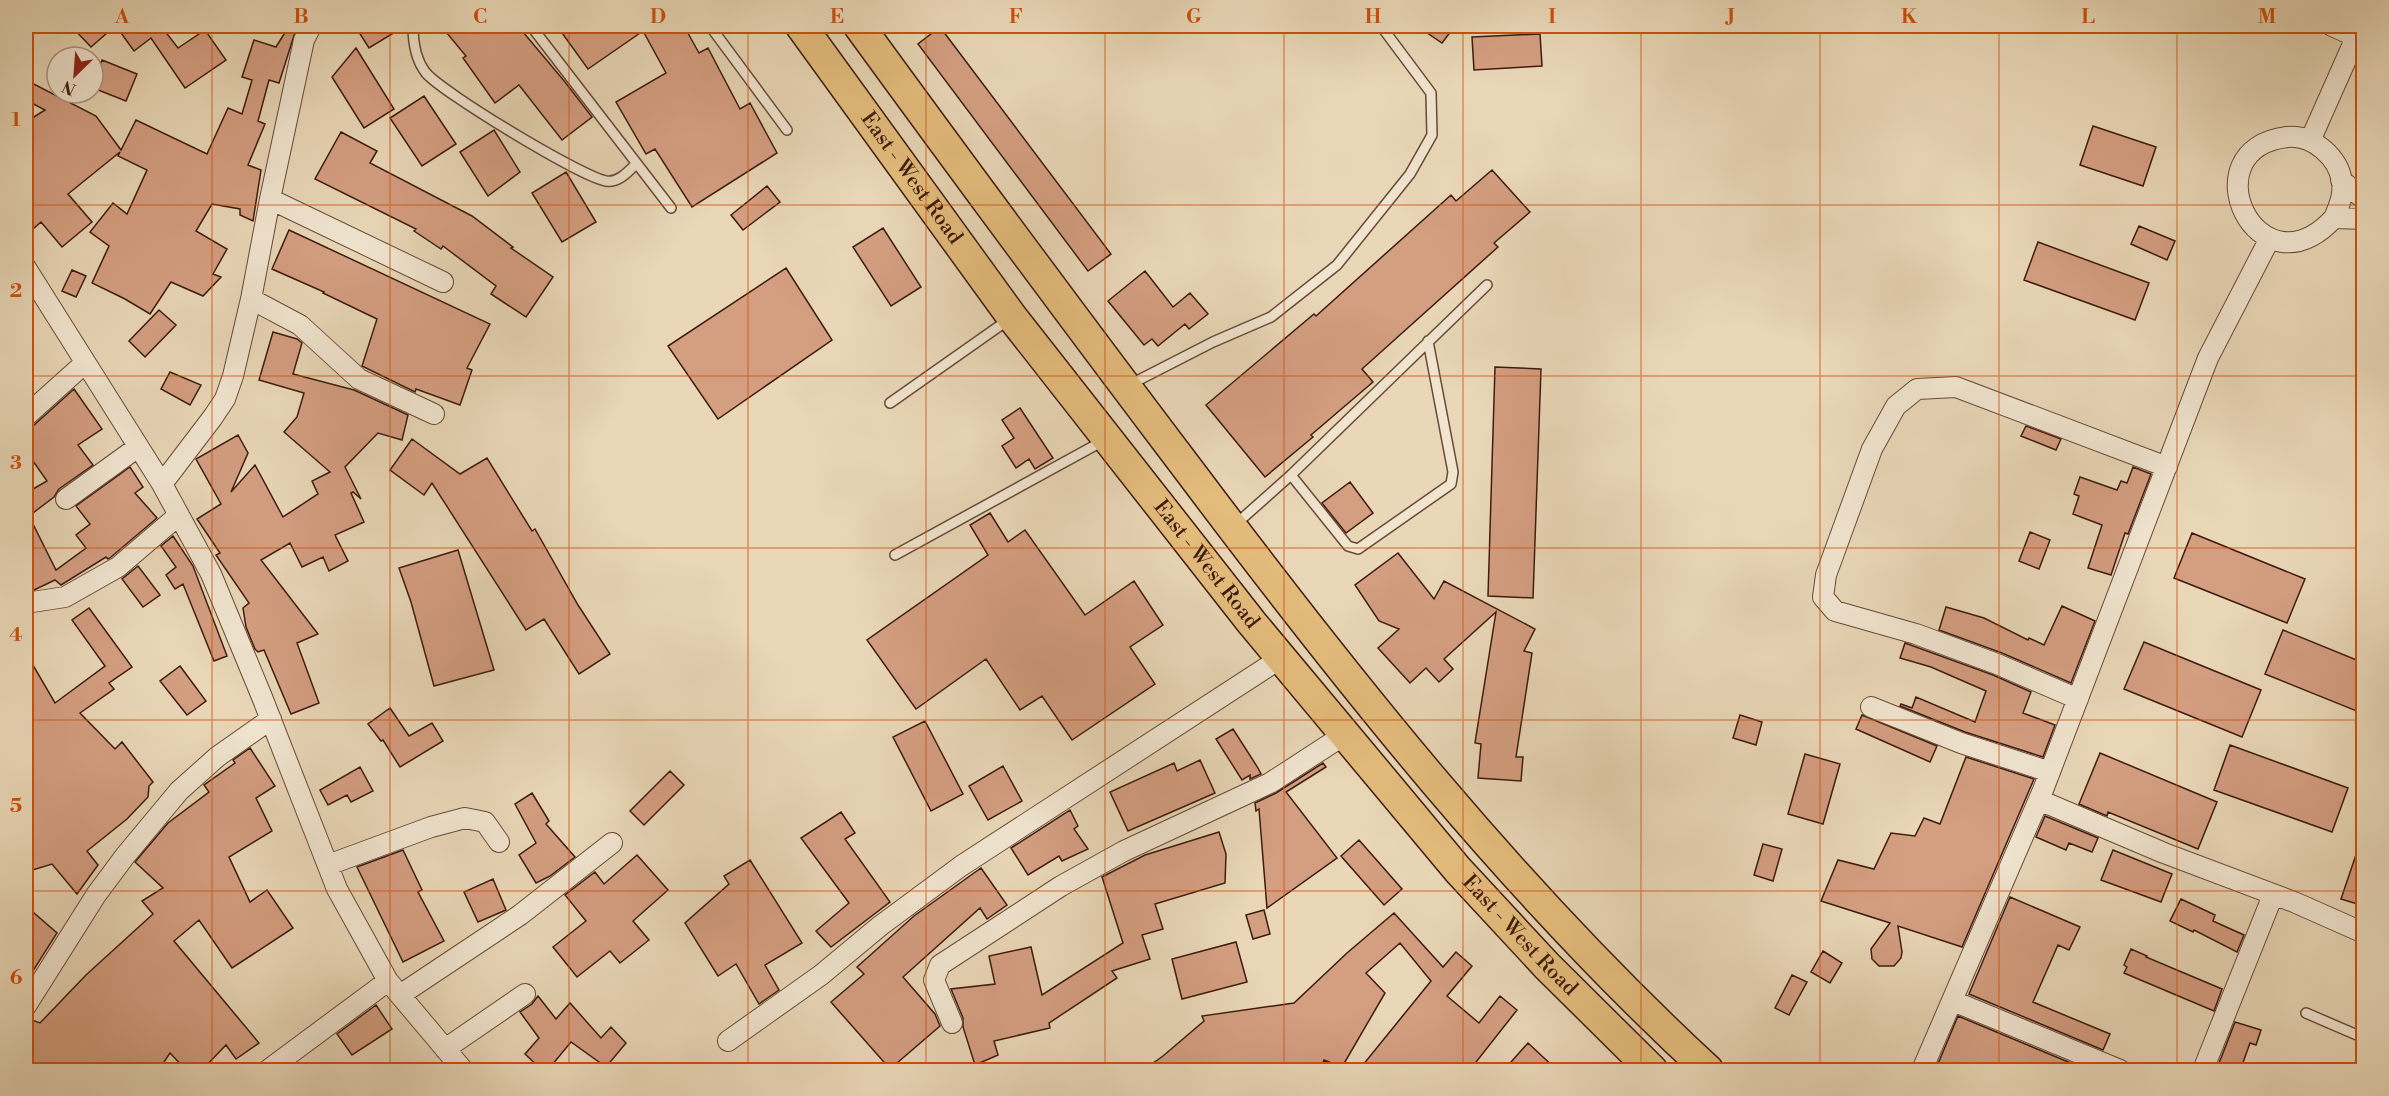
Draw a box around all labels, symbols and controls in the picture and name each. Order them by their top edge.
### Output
text: A [114,5,130,30]
text: B [293,5,309,30]
text: C [473,5,487,30]
text: D [650,5,666,30]
text: E [830,5,844,30]
text: F [1009,5,1023,30]
text: G [1186,5,1202,30]
text: H [1365,5,1382,30]
text: I [1548,5,1556,30]
text: J [1724,5,1735,30]
text: K [1901,5,1918,30]
text: L [2081,5,2095,30]
text: M [2258,5,2277,30]
north arrow [45,45,105,105]
text: N [59,76,79,99]
street label: East - West Road [855,107,968,249]
text: 1 [11,108,21,133]
text: 2 [10,279,22,304]
text: 3 [10,451,22,476]
street label: East - West Road [1147,495,1265,634]
text: 4 [9,623,23,648]
text: 5 [10,794,22,819]
street label: East - West Road [1456,870,1583,1002]
text: 6 [10,966,23,991]

